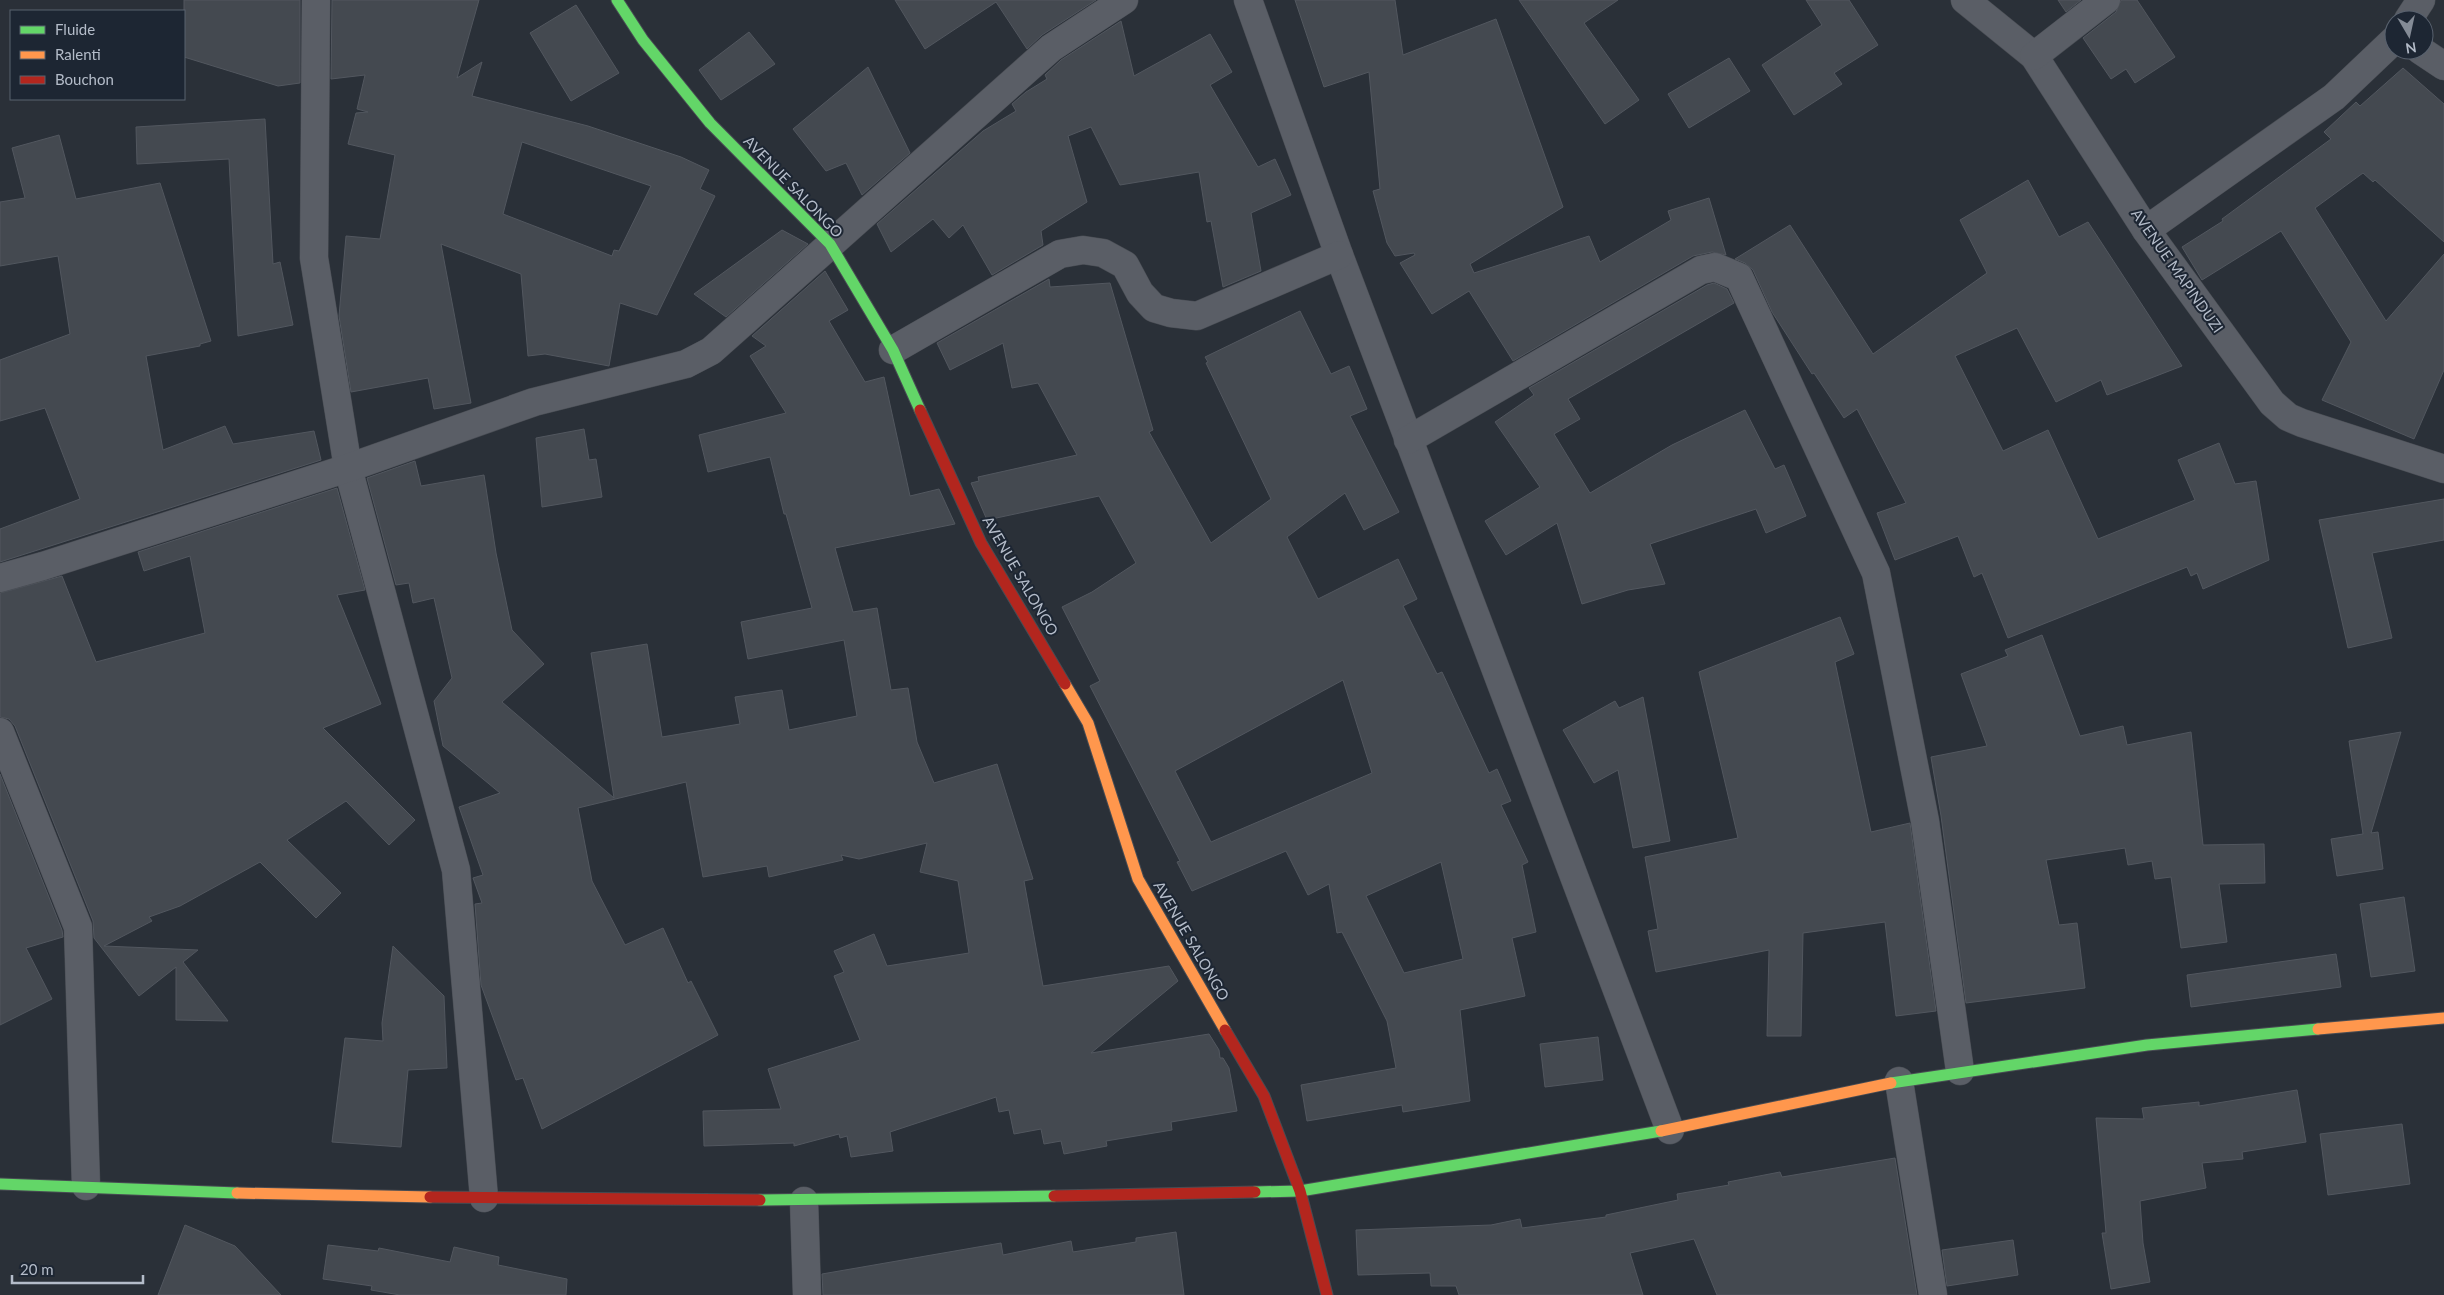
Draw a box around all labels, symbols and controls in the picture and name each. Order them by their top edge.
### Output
legend [10,10,185,100]
north arrow [2384,10,2434,60]
text: Fluide [55,20,95,38]
text: N [2404,39,2418,58]
text: Ralenti [55,45,101,63]
text: Bouchon [55,70,114,88]
street label: AVENUE SALONGO [740,132,847,241]
street label: AVENUE MAPINDUZI [2128,205,2228,336]
street label: AVENUE SALONGO [979,513,1062,638]
street label: AVENUE SALONGO [1150,878,1233,1003]
scale bar [12,1252,144,1284]
text: 20 m [20,1260,54,1278]

